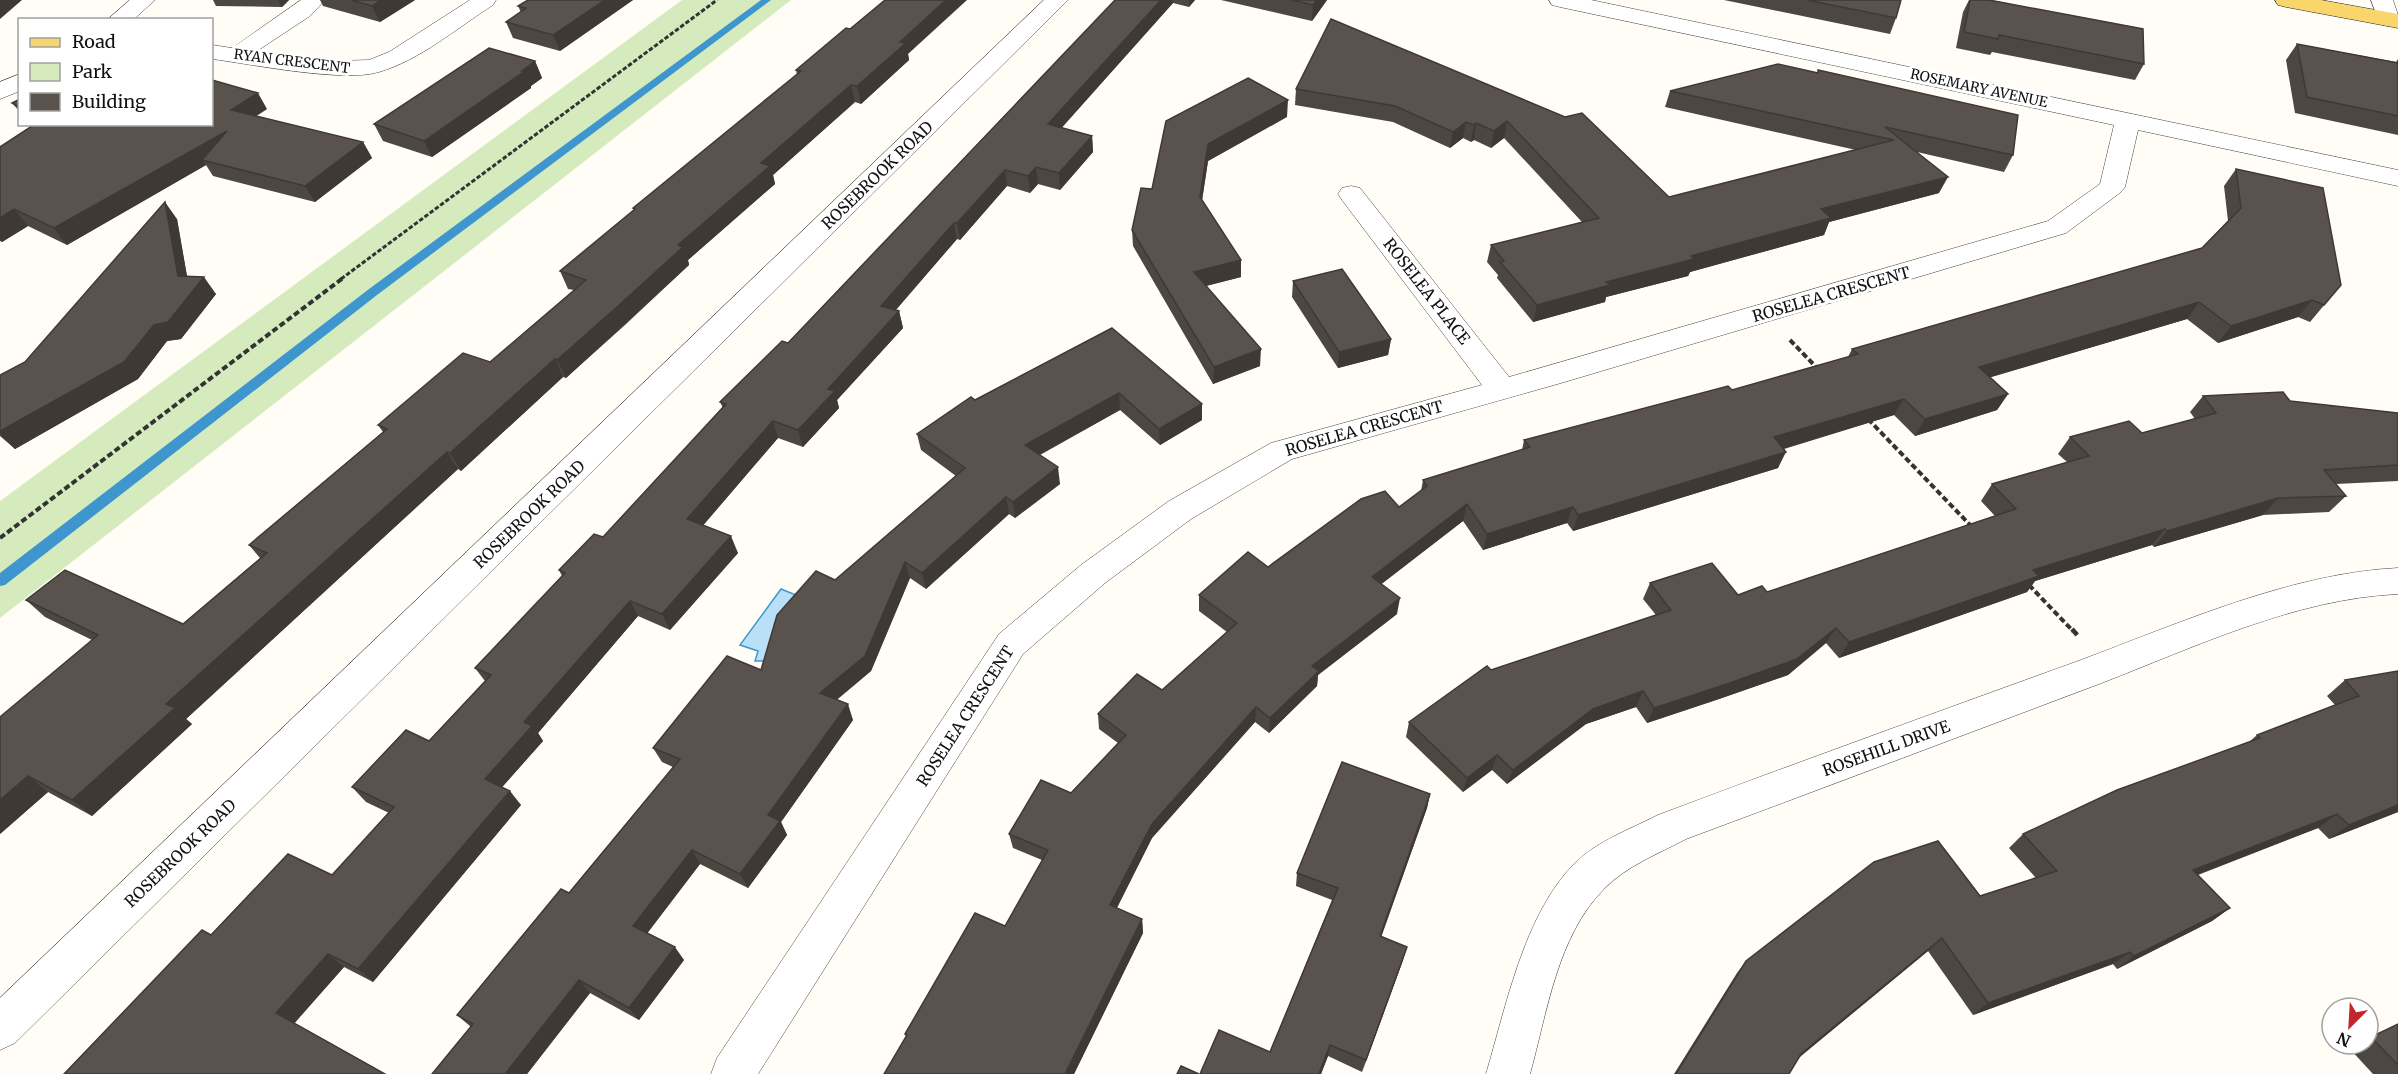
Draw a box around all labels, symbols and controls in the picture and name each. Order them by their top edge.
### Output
legend [18,18,213,126]
text: Road [72,30,116,53]
street label: RYAN CRESCENT [233,45,351,77]
text: Park [72,60,113,83]
street label: ROSEMARY AVENUE [1909,65,2049,111]
text: Building [72,90,146,113]
street label: ROSEBROOK ROAD [817,117,937,233]
street label: ROSELEA PLACE [1379,234,1475,349]
street label: ROSELEA CRESCENT [1750,262,1912,326]
street label: ROSELEA CRESCENT [1283,396,1445,460]
street label: ROSEBROOK ROAD [469,456,589,572]
street label: ROSELEA CRESCENT [912,642,1018,790]
street label: ROSEHILL DRIVE [1820,715,1953,780]
street label: ROSEBROOK ROAD [120,795,240,911]
north arrow [2320,996,2380,1056]
text: N [2334,1028,2354,1051]

